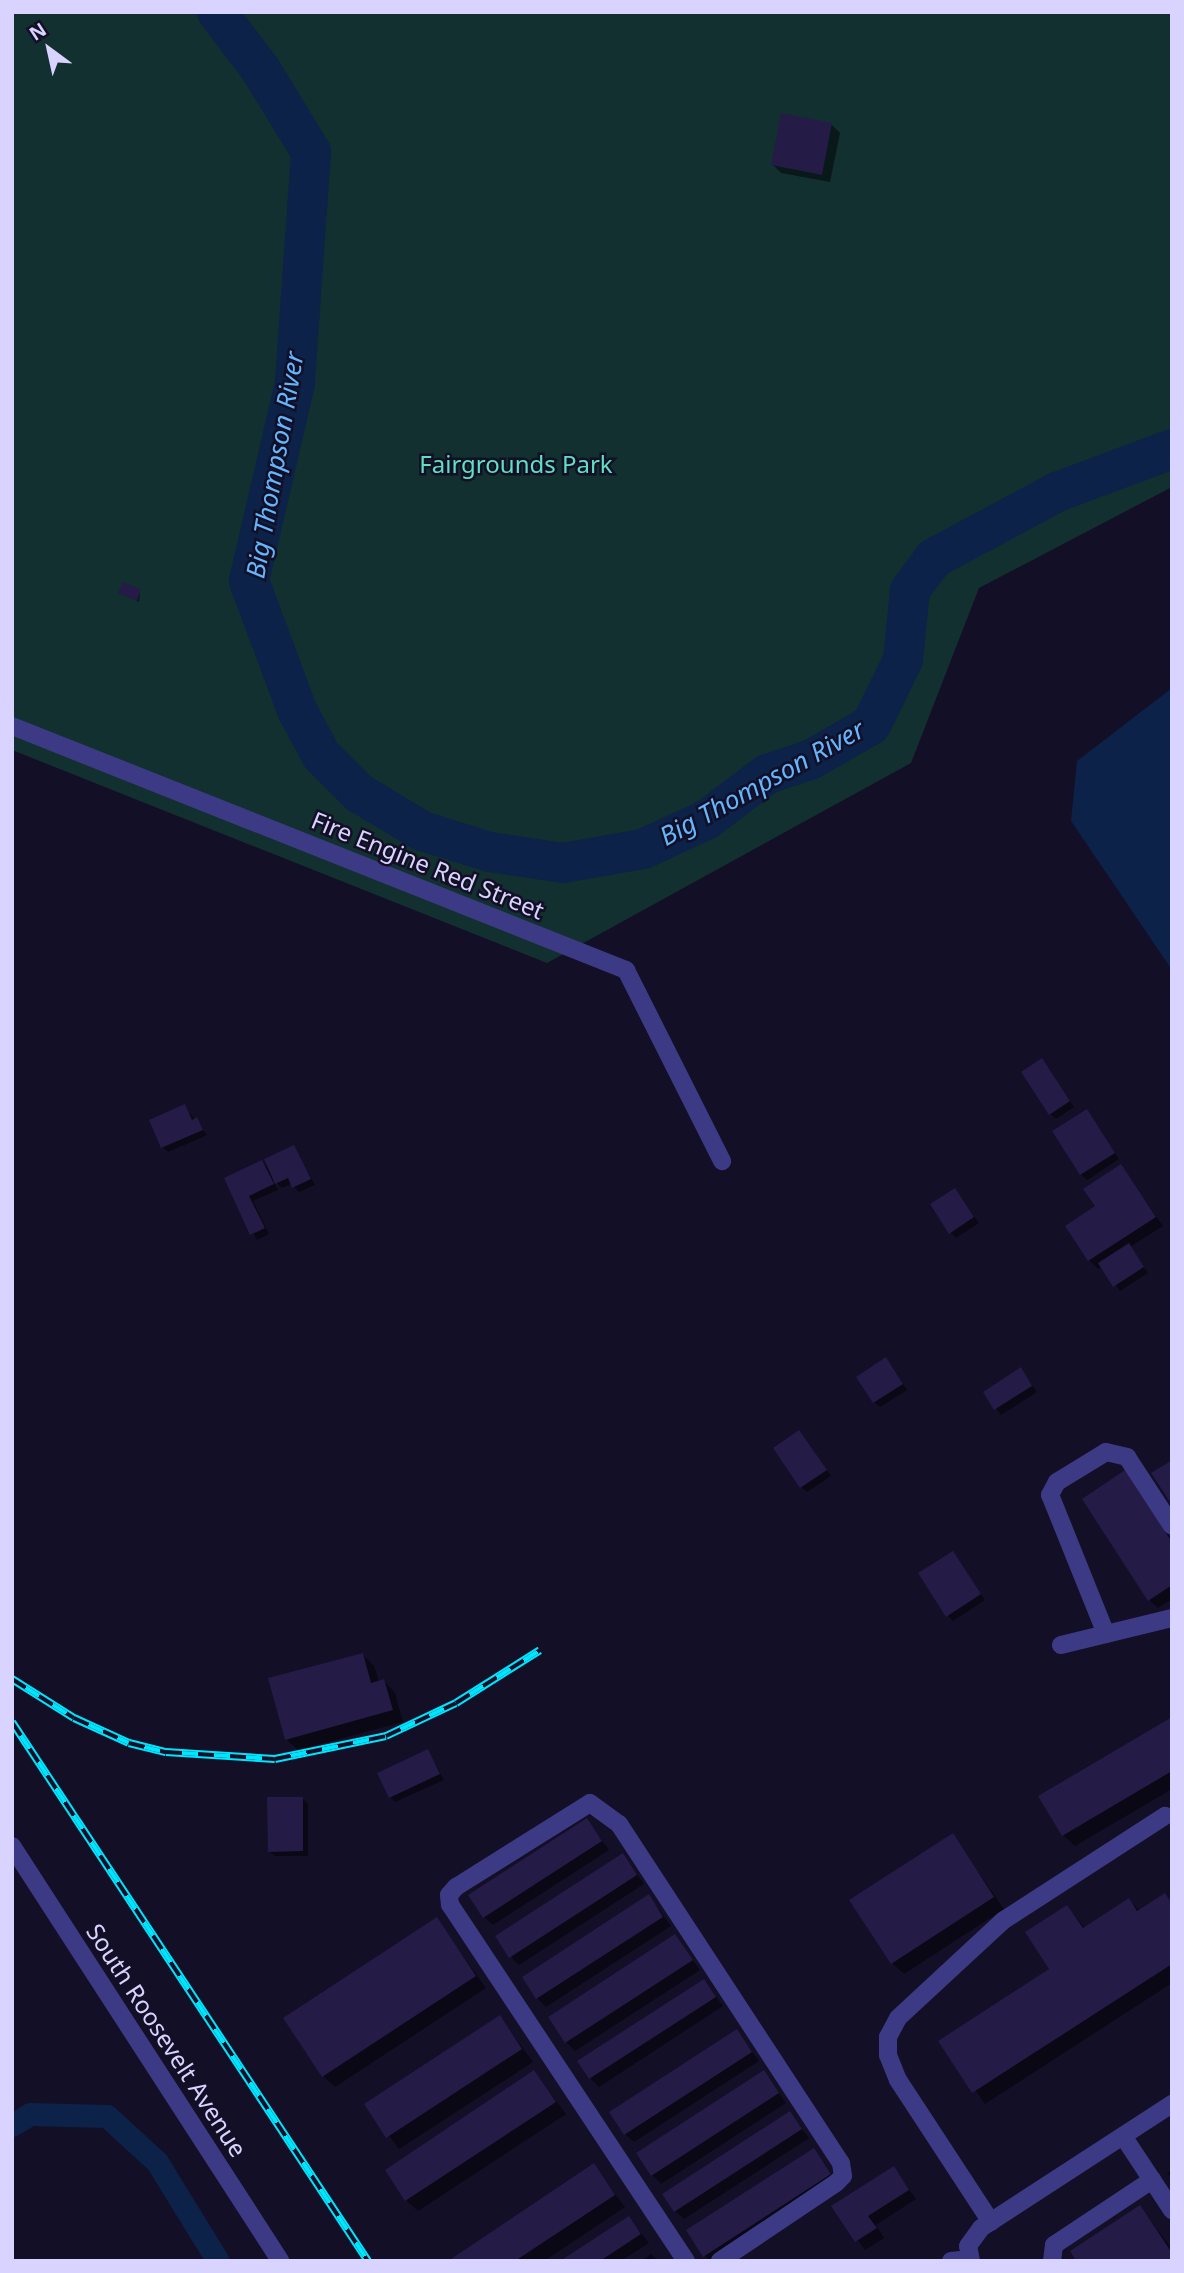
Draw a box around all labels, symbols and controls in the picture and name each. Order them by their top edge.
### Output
north arrow [14,14,84,84]
text: N [24,16,51,47]
water label: Big Thompson River [240,349,310,581]
park label: Fairgrounds Park [419,450,613,478]
water label: Big Thompson River [654,714,870,852]
street label: Fire Engine Red Street [308,805,548,925]
street label: South Roosevelt Avenue [81,1918,253,2162]

